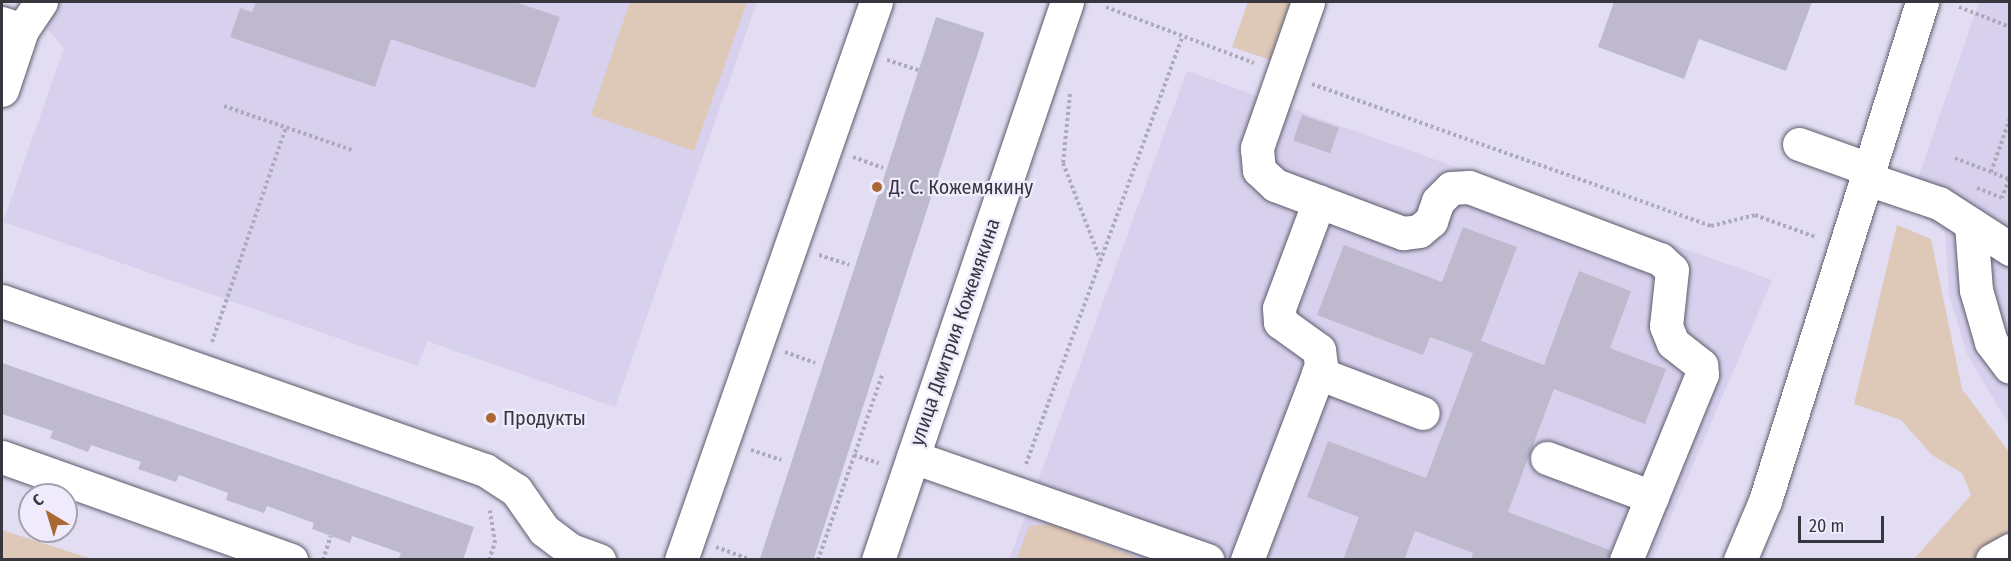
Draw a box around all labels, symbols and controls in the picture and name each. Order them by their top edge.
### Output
place label: Д. С. Кожемякину [889,175,1033,199]
marker: Д. С. Кожемякину [870,180,884,194]
street label: улица Дмитрия Кожемякина [905,215,1005,449]
place label: Продукты [503,406,586,430]
marker: Продукты [484,411,498,425]
north arrow [18,483,78,543]
text: С [29,490,47,510]
scale bar [1801,504,1886,542]
text: 20 m [1809,515,1844,537]

